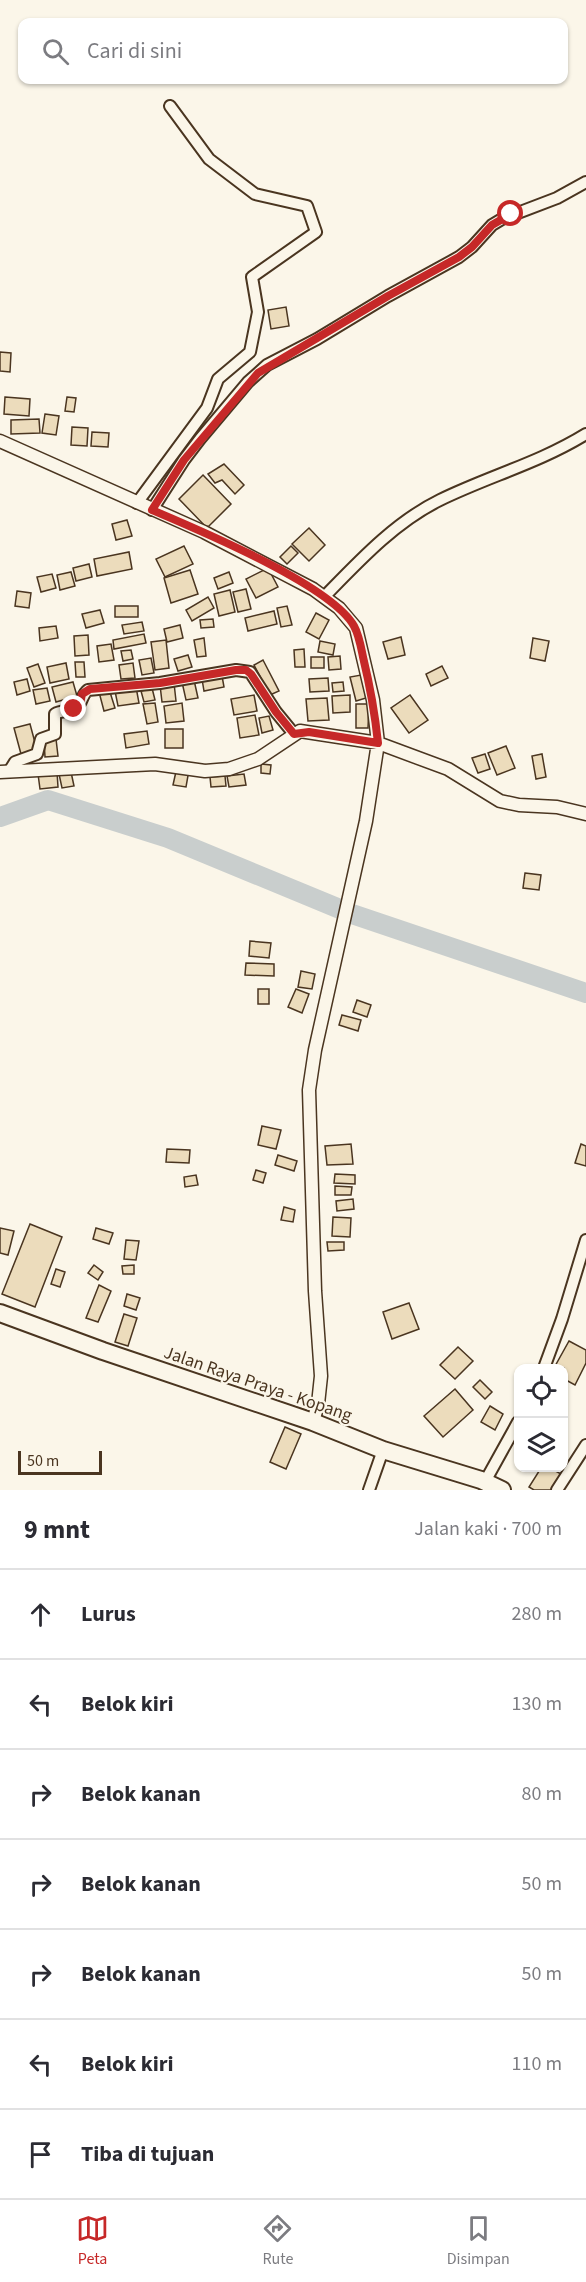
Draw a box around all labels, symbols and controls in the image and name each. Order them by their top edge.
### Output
search box [18,18,568,84]
icon: search [39,35,72,68]
text: Cari di sini [87,35,182,67]
route start [497,200,523,226]
route end [60,695,86,721]
street label: Jalan Raya Praya - Kopang [161,1340,355,1428]
map controls [514,1364,568,1472]
button: locate [514,1364,568,1418]
button: layers [514,1418,568,1472]
scale bar [18,1448,102,1476]
text: 50 m [27,1450,59,1472]
text: 9 mnt [24,1511,90,1548]
text: Jalan kaki · 700 m [414,1515,562,1543]
icon: ahead [24,1598,57,1631]
text: Lurus [81,1598,136,1630]
text: 280 m [512,1600,562,1628]
icon: left [24,1688,57,1721]
text: Belok kiri [81,1688,174,1720]
text: 130 m [512,1690,562,1718]
icon: right [24,1778,57,1811]
text: Belok kanan [81,1778,201,1810]
text: 80 m [522,1780,562,1808]
icon: right [24,1868,57,1901]
text: Belok kanan [81,1868,201,1900]
text: 50 m [522,1870,562,1898]
icon: right [24,1958,57,1991]
text: Belok kanan [81,1958,201,1990]
text: 50 m [522,1960,562,1988]
icon: left [24,2048,57,2081]
text: Belok kiri [81,2048,174,2080]
text: 110 m [512,2050,562,2078]
icon: arrive [24,2138,57,2171]
text: Tiba di tujuan [81,2138,214,2170]
tab: Peta [76,2212,109,2270]
tab: Rute [261,2212,294,2270]
tab: Disimpan [447,2212,510,2270]

